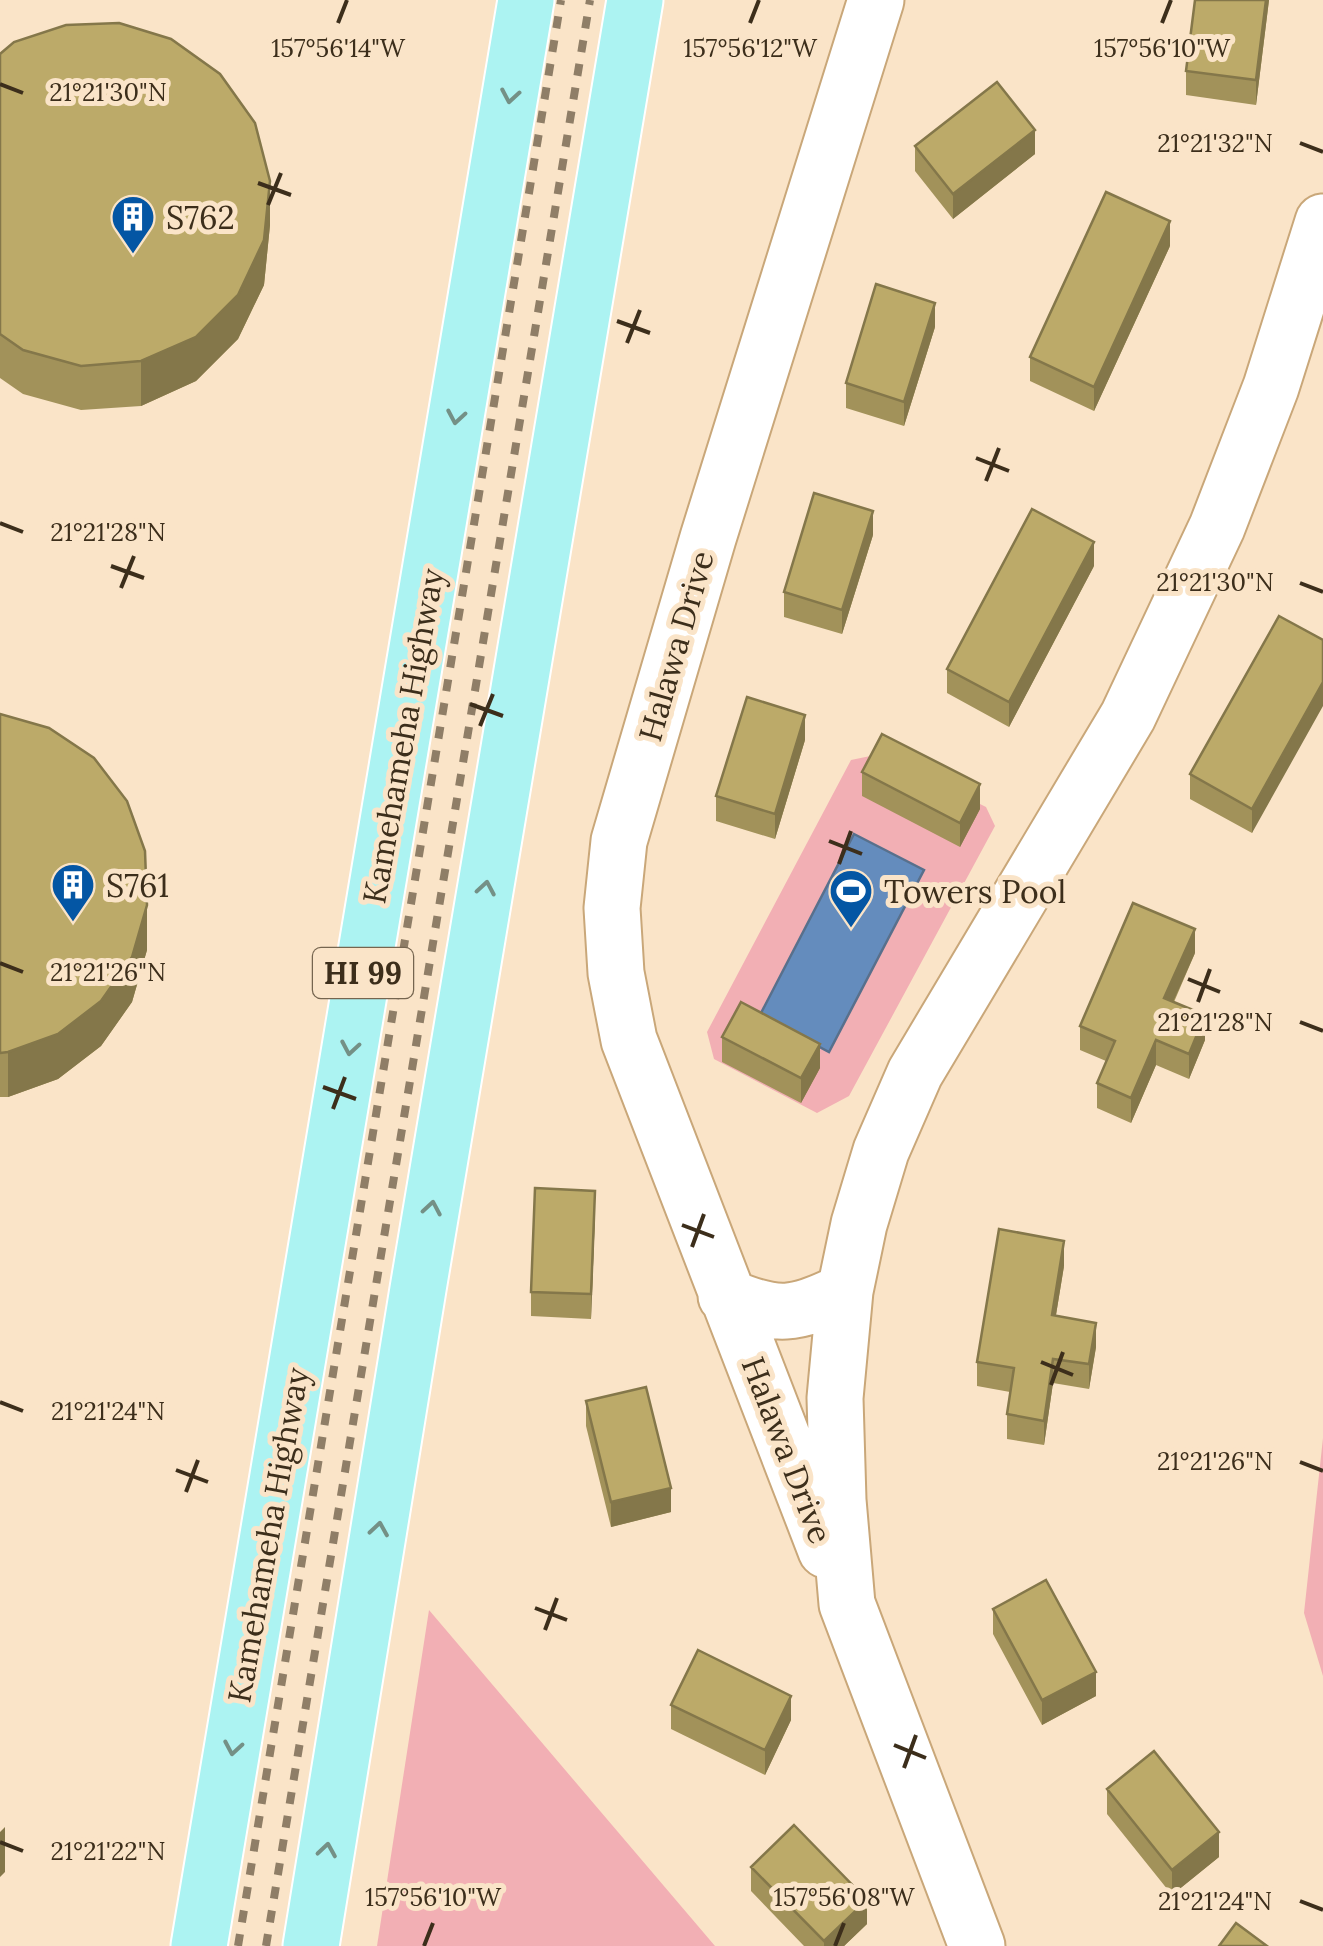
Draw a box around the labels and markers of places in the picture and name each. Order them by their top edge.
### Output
building icon: S762 [110,194,156,255]
place label: S762 [166,197,235,238]
building icon: S761 [50,862,96,923]
place label: S761 [106,865,169,906]
sports icon: Towers Pool [828,868,874,929]
place label: Towers Pool [884,871,1066,912]

